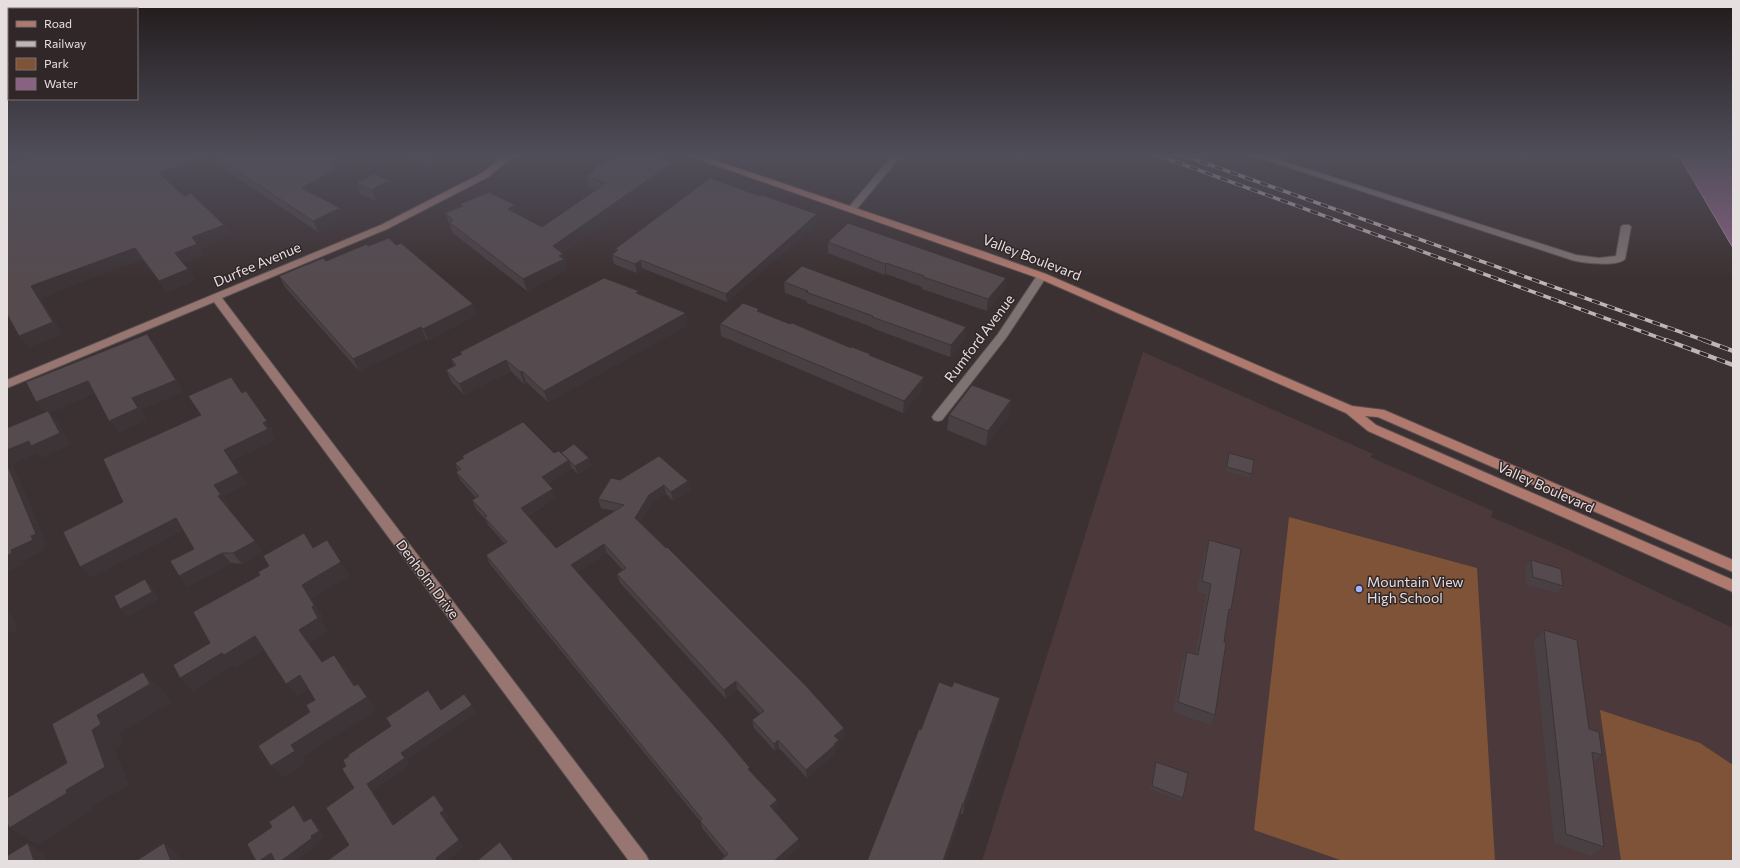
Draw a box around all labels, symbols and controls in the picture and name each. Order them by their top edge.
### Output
legend [8,8,138,100]
text: Road [44,16,72,30]
text: Railway [44,36,86,50]
text: Park [44,56,70,70]
text: Water [44,76,78,90]
street label: Valley Boulevard [980,230,1084,284]
street label: Durfee Avenue [211,238,303,290]
street label: Rumford Avenue [940,291,1018,385]
street label: Valley Boulevard [1495,458,1597,516]
street label: Denholm Drive [393,536,463,622]
place label: Mountain View High School [1367,573,1464,606]
marker: Mountain View High School [1354,584,1364,594]

